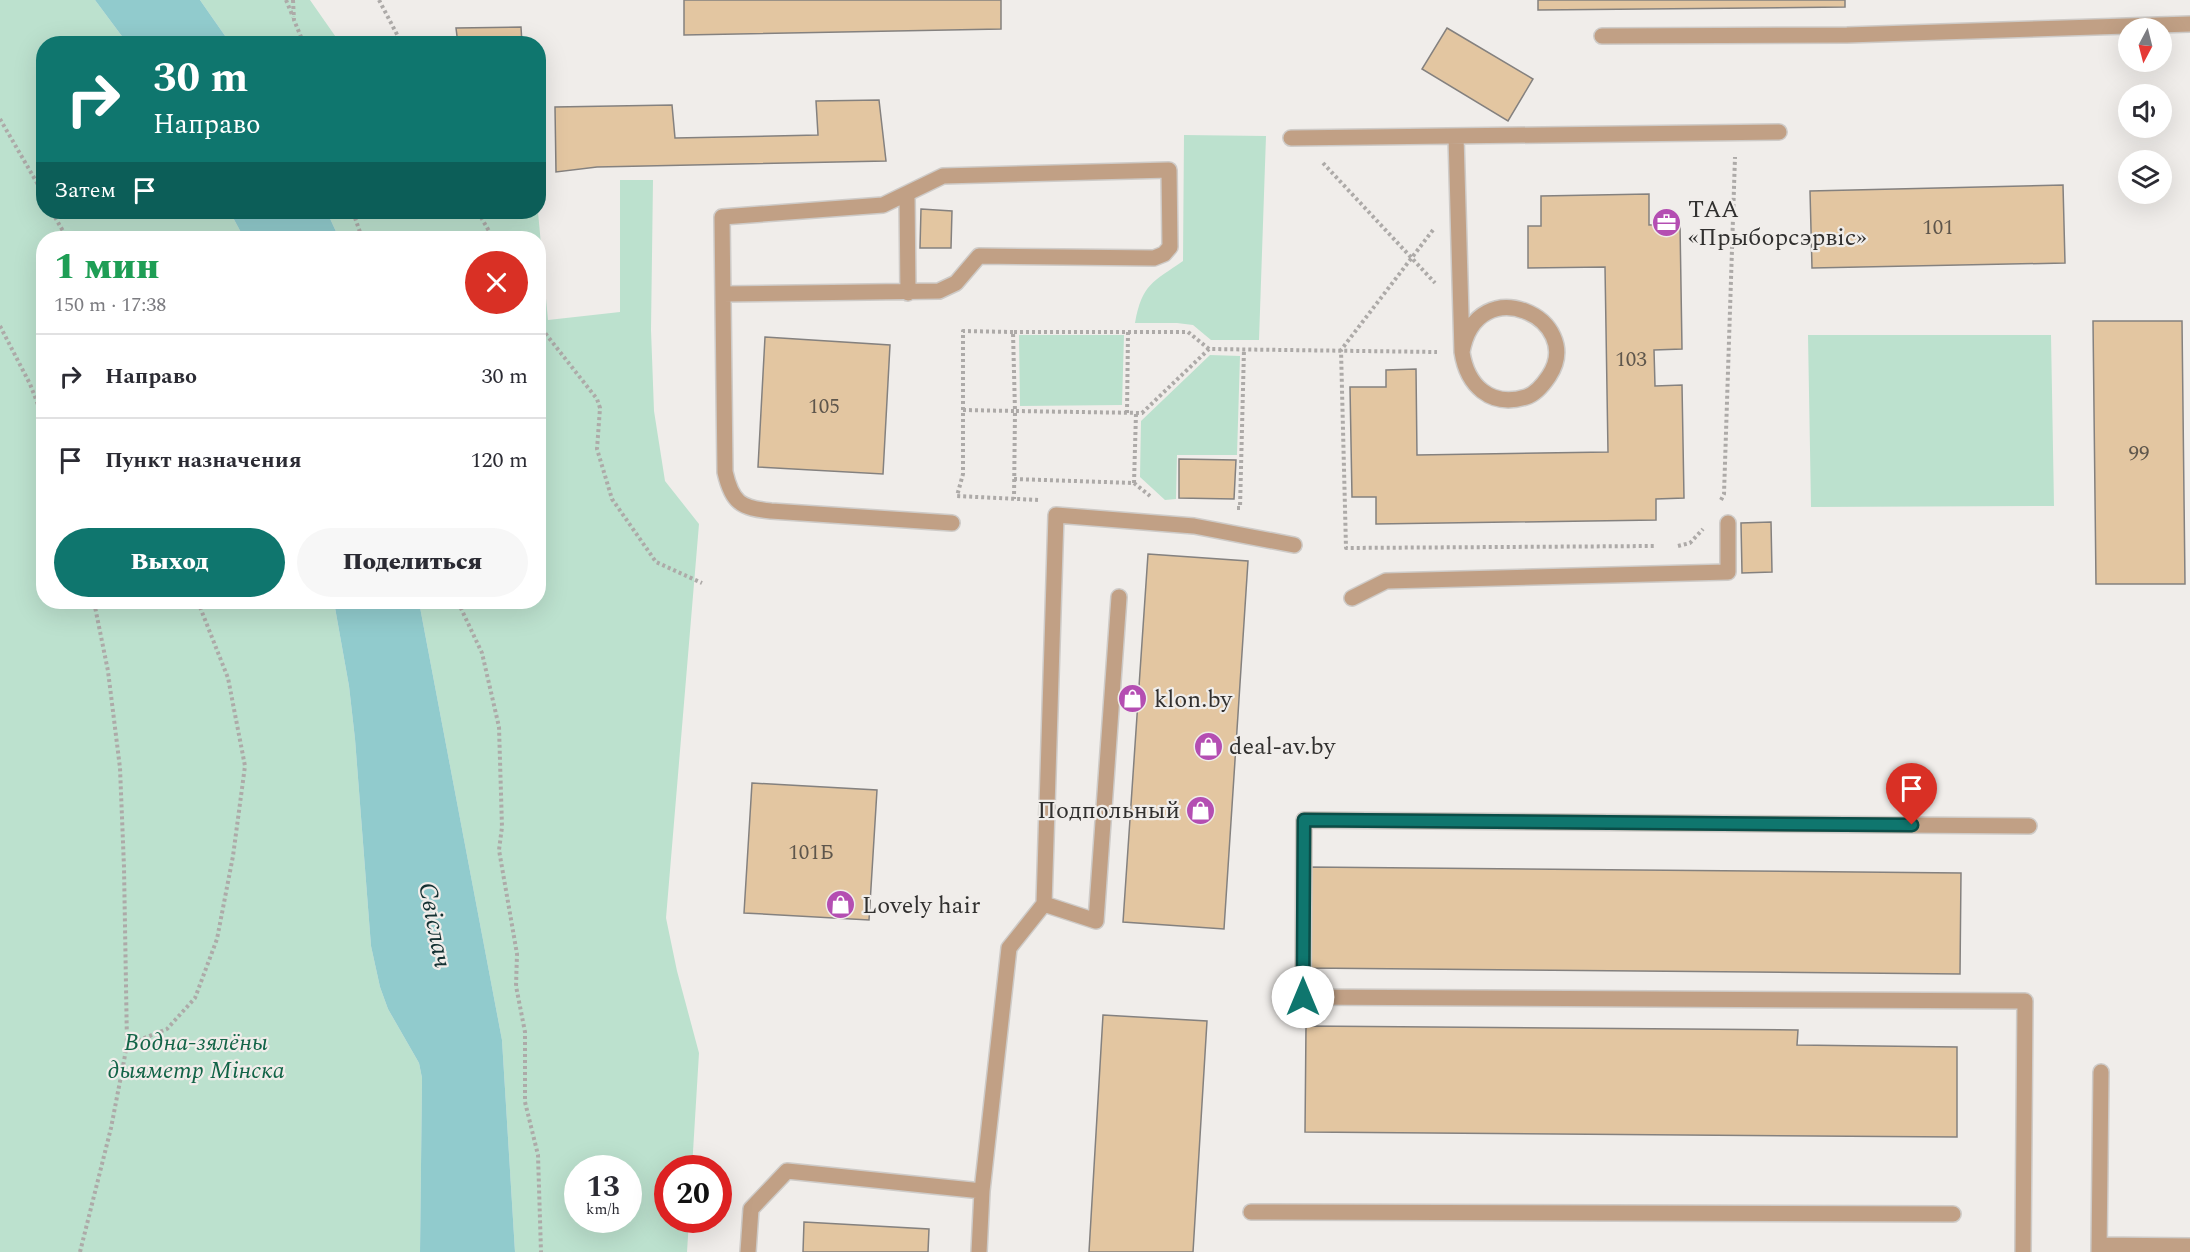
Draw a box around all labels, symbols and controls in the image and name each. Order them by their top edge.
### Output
north arrow [2118,18,2172,72]
map controls [2118,18,2172,204]
text: 30 m [153,47,248,110]
icon: right [54,60,132,138]
button: sound [2118,84,2172,138]
text: Направо [153,104,261,146]
button: layers [2118,150,2172,204]
text: Затем [54,174,116,207]
icon: arrive [128,174,161,207]
place label: ТАА «Прыборсэрвіс» [1688,192,1867,256]
office icon: ТАА «Прыборсэрвіс» [1651,207,1683,239]
house number: 101 [1922,212,1954,244]
text: 1 мин [54,240,159,295]
button: close [465,251,528,314]
text: 150 m · 17:38 [54,290,166,320]
house number: 103 [1615,344,1647,376]
icon: right [54,360,87,393]
text: Направо [105,360,197,393]
text: 30 m [482,360,528,393]
house number: 105 [808,391,840,423]
house number: 99 [2129,438,2150,470]
icon: arrive [54,444,87,477]
text: Пункт назначения [105,444,302,477]
text: 120 m [471,444,528,477]
button: Выход [54,528,285,597]
button: Поделиться [297,528,528,597]
place label: klon.by [1154,682,1234,718]
shop icon: klon.by [1117,683,1149,715]
place label: deal-av.by [1229,729,1337,765]
shop icon: deal-av.by [1192,730,1224,762]
pin [1886,763,1937,825]
icon: arrive [1895,772,1928,805]
place label: Подпольный [1037,793,1180,829]
shop icon: Подпольный [1185,794,1217,826]
house number: 101Б [788,837,834,869]
water label: Свіслач [407,879,463,972]
place label: Lovely hair [862,888,980,924]
shop icon: Lovely hair [825,889,857,921]
position arrow [1271,965,1335,1029]
park label: Водна-зялёны дыяметр Мінска [107,1025,285,1089]
speed limit sign: 20 [654,1155,732,1233]
text: 13 [586,1164,620,1210]
text: km/h [586,1198,620,1221]

